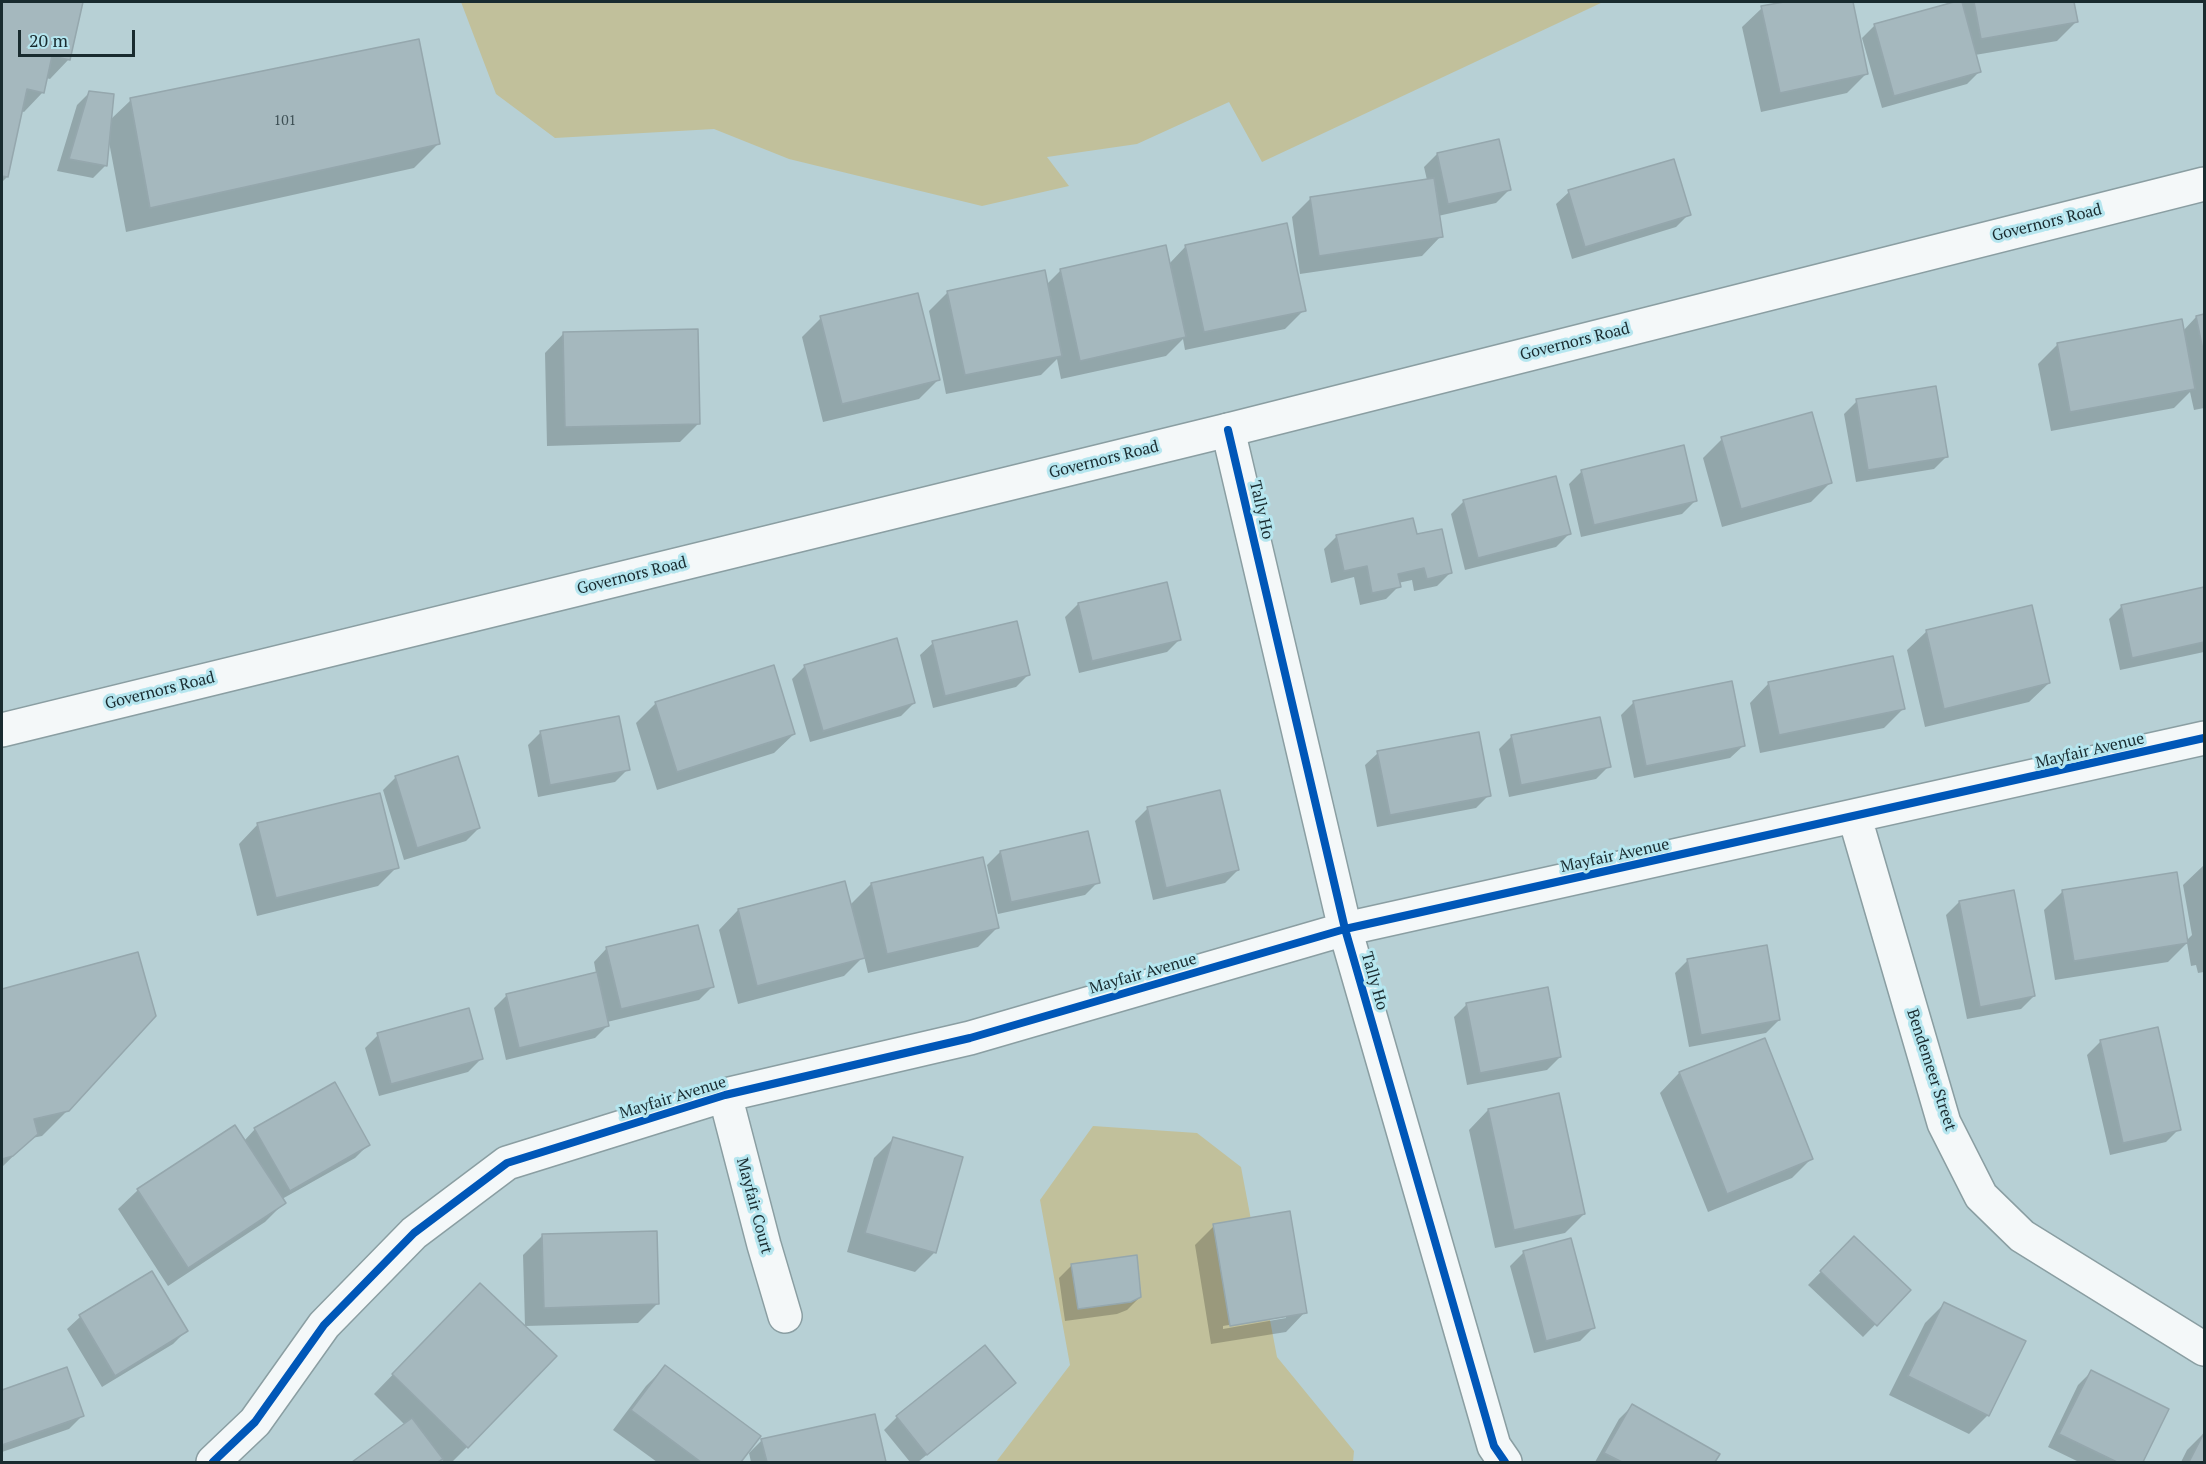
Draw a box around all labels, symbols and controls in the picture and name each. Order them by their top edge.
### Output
scale bar [21,18,138,56]
text: 20 m [29,28,68,52]
house number: 101 [274,113,296,129]
street label: Governors Road [1990,200,2104,246]
street label: Governors Road [1518,319,1632,365]
street label: Governors Road [1047,437,1161,483]
street label: Tally Ho [1245,479,1277,541]
street label: Governors Road [575,553,689,599]
street label: Governors Road [103,668,217,714]
street label: Mayfair Avenue [2034,729,2146,773]
street label: Mayfair Avenue [1559,835,1671,877]
street label: Mayfair Avenue [1087,949,1199,999]
street label: Tally Ho [1357,950,1391,1012]
street label: Bendemeer Street [1902,1007,1960,1133]
street label: Mayfair Avenue [617,1073,729,1123]
street label: Mayfair Court [732,1156,776,1256]

